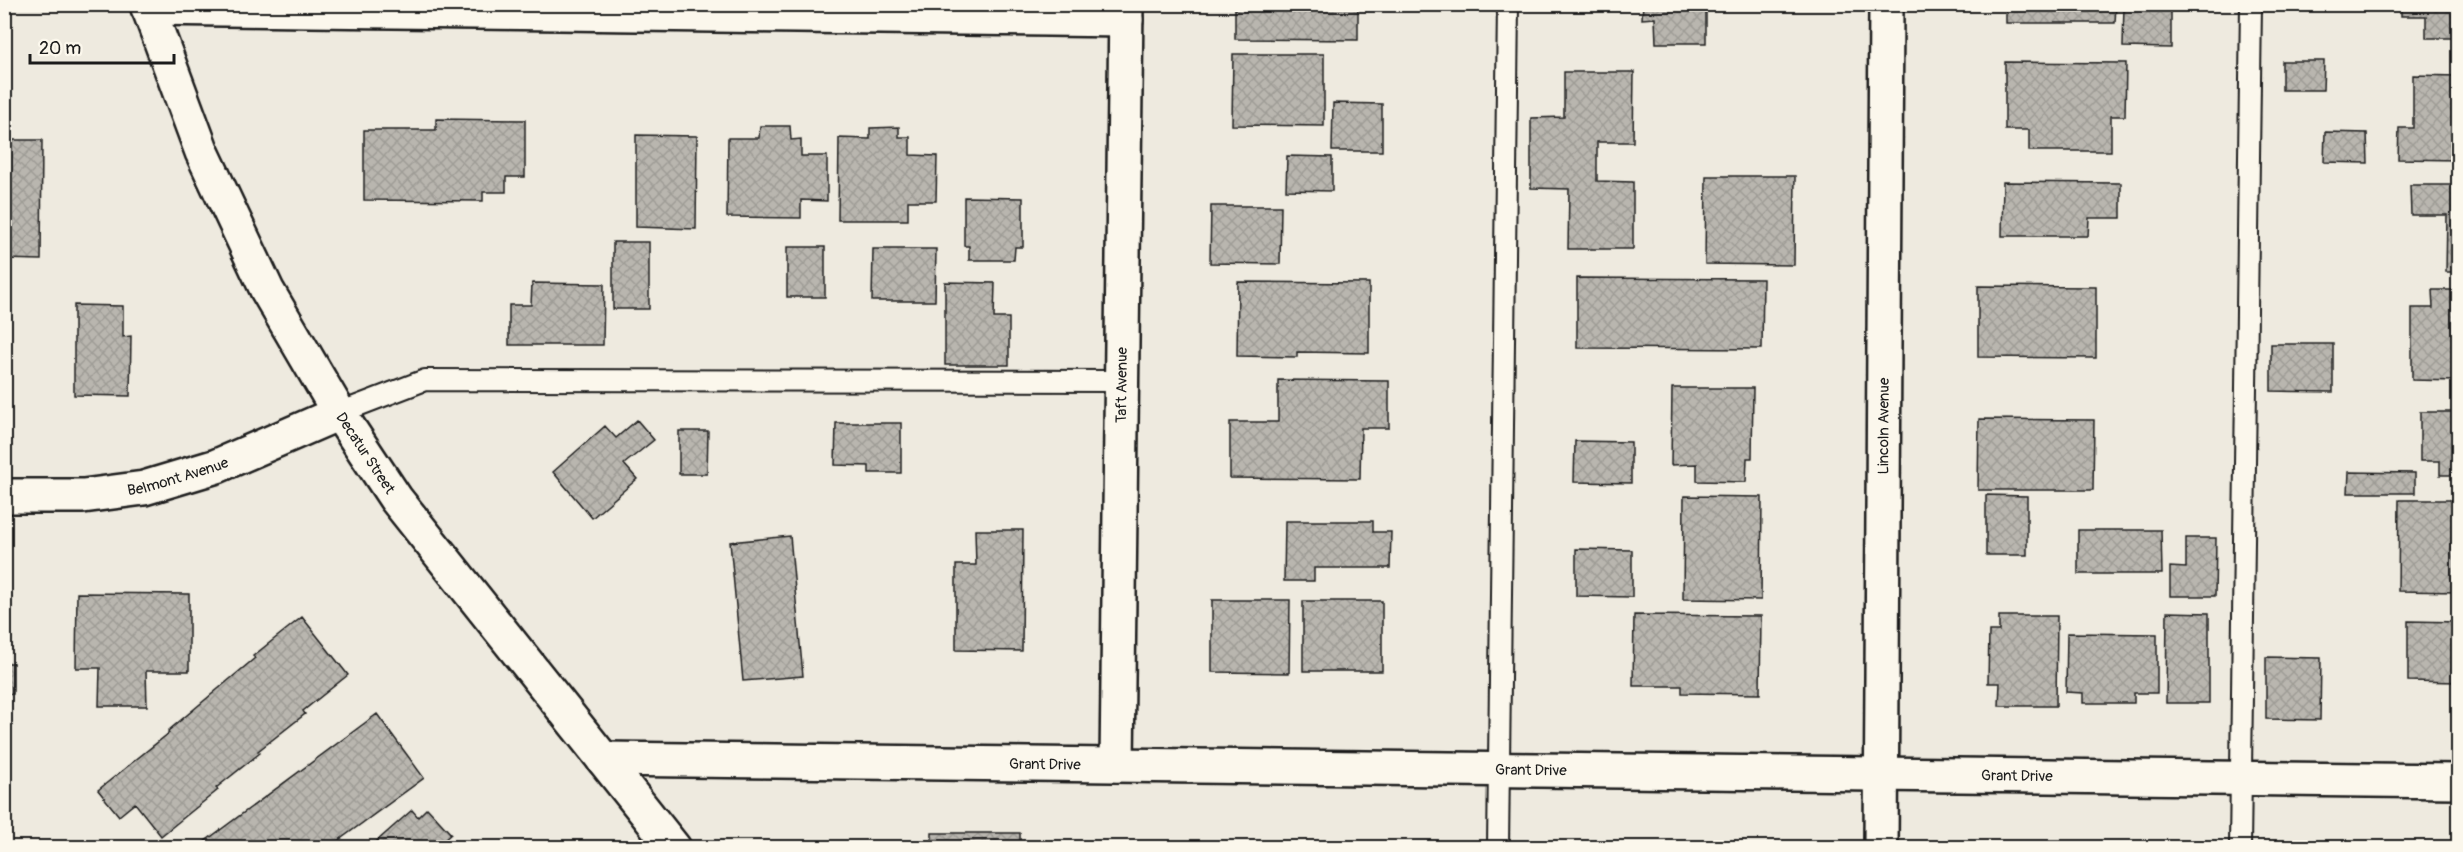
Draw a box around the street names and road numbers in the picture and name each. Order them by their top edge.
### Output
street label: Taft Avenue [1112,346,1131,423]
street label: Lincoln Avenue [1874,377,1893,474]
street label: Decatur Street [332,409,400,498]
street label: Belmont Avenue [126,452,232,500]
street label: Grant Drive [1009,754,1081,774]
street label: Grant Drive [1495,760,1567,780]
street label: Grant Drive [1981,766,2053,786]

